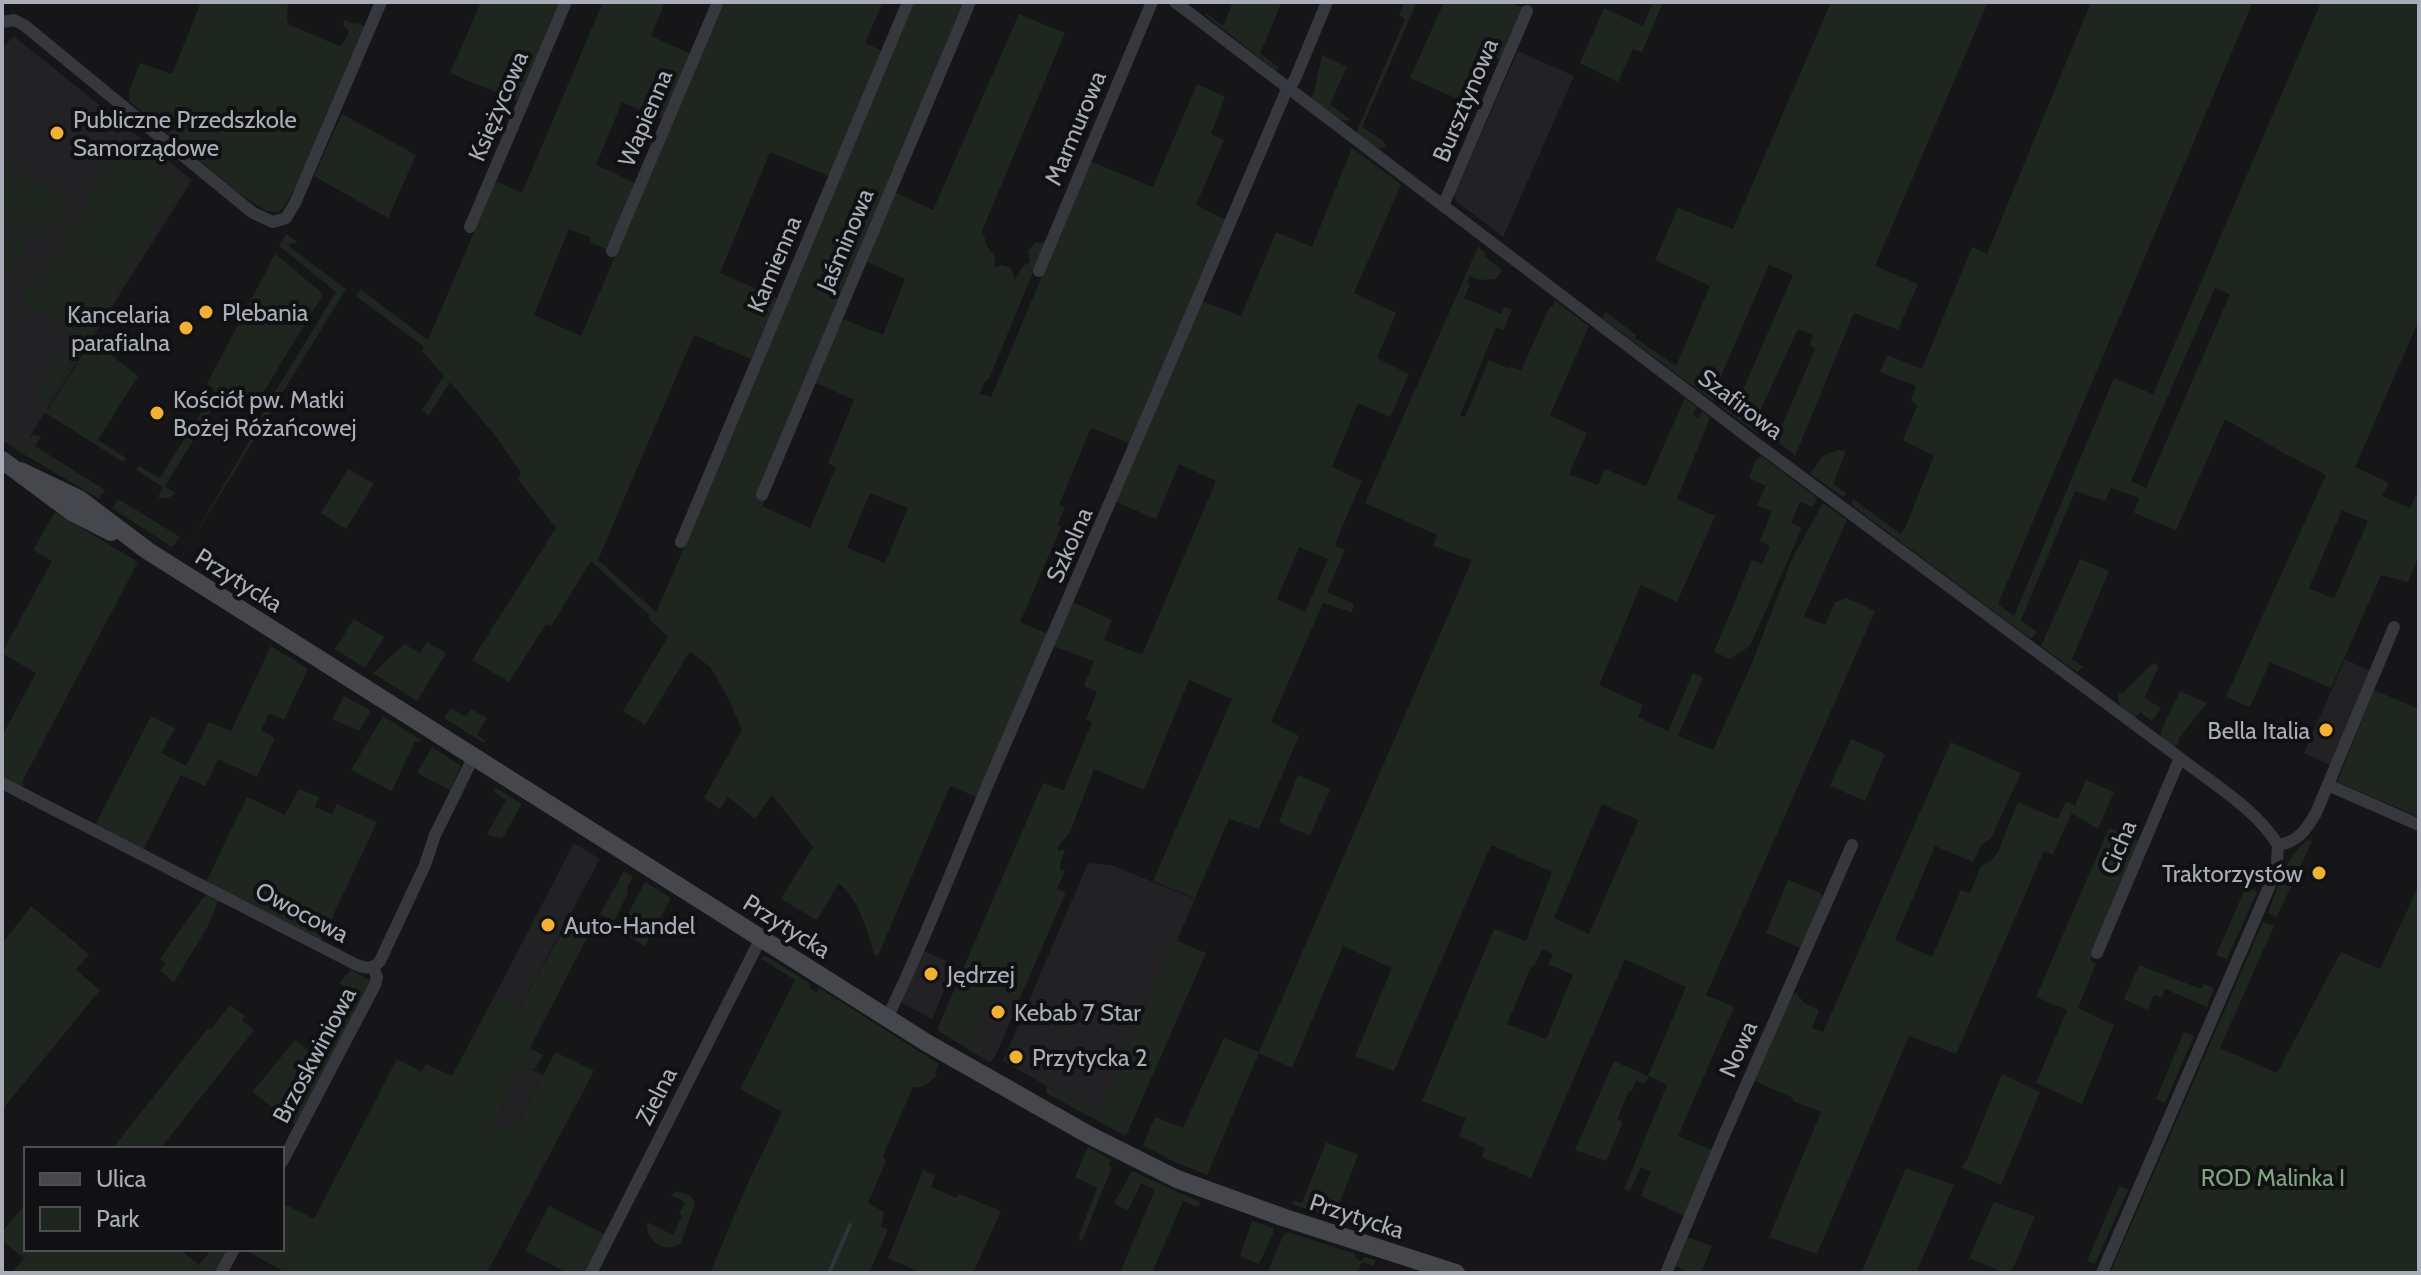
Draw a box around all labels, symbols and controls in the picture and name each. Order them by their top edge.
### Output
street label: Bursztynowa [1426,34,1504,166]
street label: Księżycowa [462,46,534,165]
street label: Wapienna [612,65,679,171]
street label: Marmurowa [1038,66,1112,189]
place label: Publiczne Przedszkole Samorządowe [73,105,297,162]
marker: Publiczne Przedszkole Samorządowe [48,124,66,142]
street label: Jaśminowa [810,184,880,297]
street label: Kamienna [741,211,807,317]
place label: Plebania [222,298,309,327]
place label: Kancelaria parafialna [67,300,170,357]
marker: Plebania [197,303,215,321]
marker: Kancelaria parafialna [177,319,195,337]
street label: Szafirowa [1693,363,1789,446]
place label: Kościół pw. Matki Bożej Różańcowej [173,385,357,442]
marker: Kościół pw. Matki Bożej Różańcowej [148,404,166,422]
street label: Szkolna [1040,503,1099,587]
street label: Przytycka [190,542,288,618]
place label: Bella Italia [2207,716,2310,745]
marker: Bella Italia [2317,721,2335,739]
street label: Cicha [2094,815,2142,878]
place label: Traktorzystów [2162,859,2304,888]
marker: Traktorzystów [2310,864,2328,882]
street label: Owocowa [250,875,354,949]
street label: Przytycka [738,888,836,964]
place label: Auto-Handel [564,911,696,940]
marker: Auto-Handel [539,916,557,934]
place label: Jędrzej [946,960,1015,989]
marker: Jędrzej [922,965,940,983]
street label: Brzoskwiniowa [266,982,362,1128]
place label: Kebab 7 Star [1014,998,1141,1027]
marker: Kebab 7 Star [989,1003,1007,1021]
street label: Nowa [1713,1016,1763,1082]
place label: Przytycka 2 [1032,1043,1148,1072]
marker: Przytycka 2 [1007,1048,1025,1066]
street label: Zielna [629,1062,683,1130]
legend [24,1147,284,1251]
park label: ROD Malinka I [2201,1163,2345,1192]
text: Ulica [96,1164,147,1193]
street label: Przytycka [1306,1187,1408,1245]
text: Park [96,1204,139,1233]

